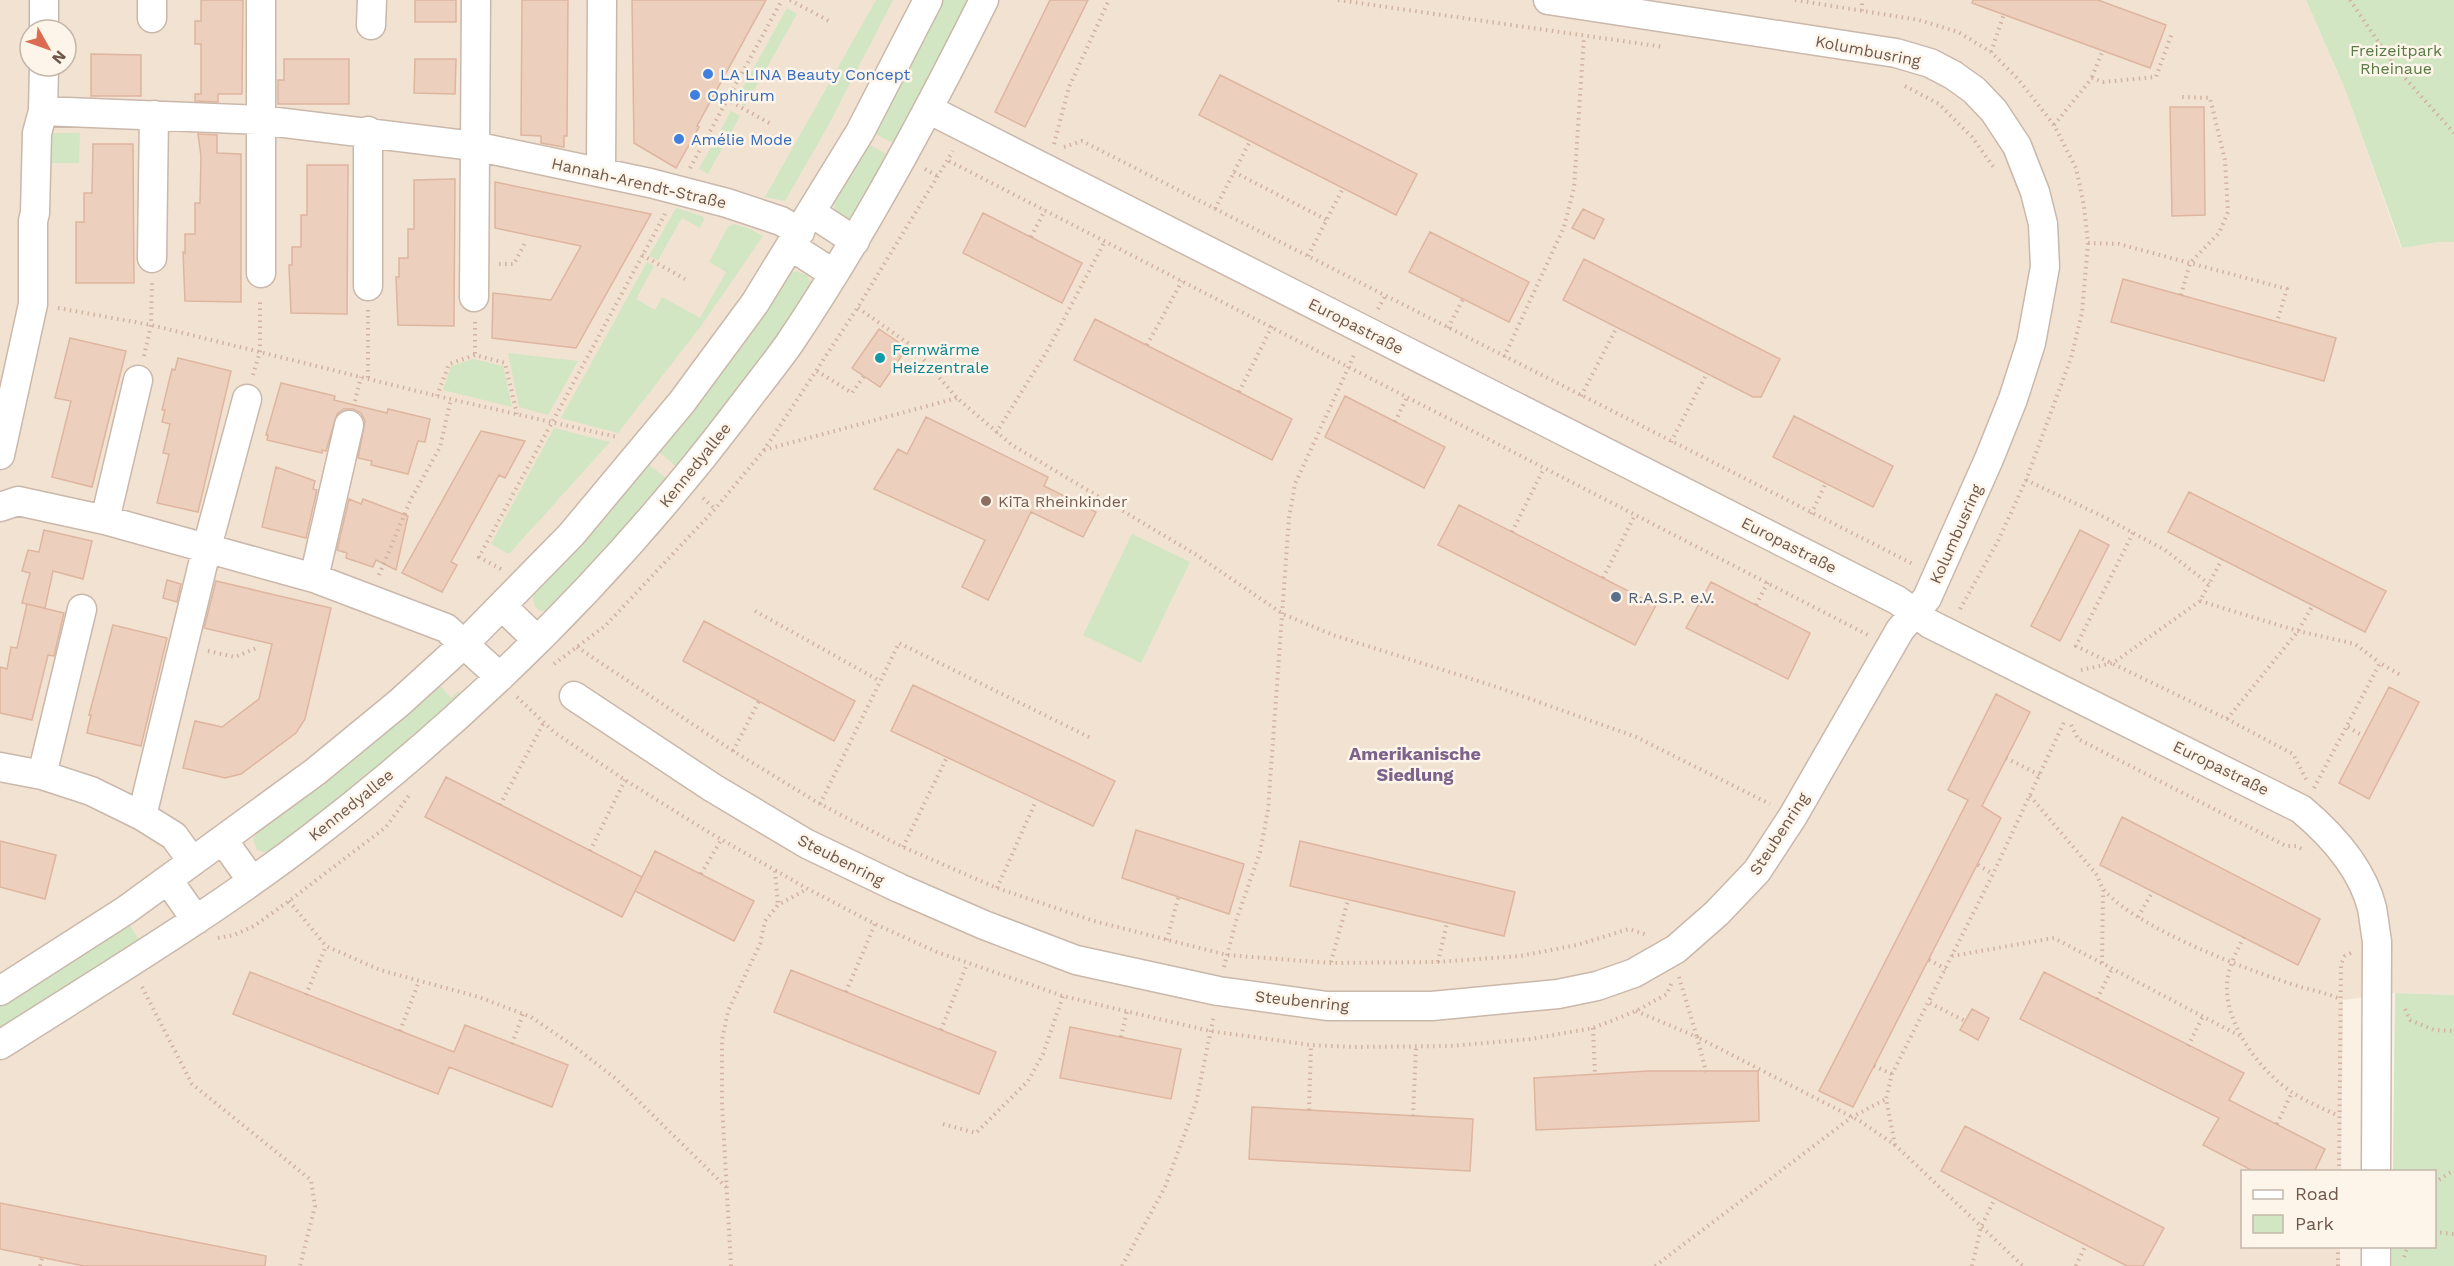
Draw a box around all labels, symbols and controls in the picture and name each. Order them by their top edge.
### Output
north arrow [18,18,78,78]
street label: Kolumbusring [1814,31,1923,71]
park label: Freizeitpark Rheinaue [2350,41,2442,78]
text: N [48,47,70,68]
place label: LA LINA Beauty Concept [720,65,911,84]
marker: LA LINA Beauty Concept [701,67,715,81]
place label: Ophirum [707,86,775,105]
marker: Ophirum [688,88,702,102]
place label: Amélie Mode [691,130,792,149]
marker: Amélie Mode [672,132,686,146]
street label: Hannah-Arendt-Straße [550,154,728,212]
street label: Europastraße [1305,294,1407,358]
place label: Fernwärme Heizzentrale [892,340,989,377]
marker: Fernwärme Heizzentrale [873,351,887,365]
street label: Kennedyallee [655,419,735,511]
street label: Kolumbusring [1926,481,1987,587]
place label: KiTa Rheinkinder [998,492,1128,511]
marker: KiTa Rheinkinder [979,494,993,508]
street label: Europastraße [1738,513,1840,577]
place label: R.A.S.P. e.V. [1628,588,1714,607]
marker: R.A.S.P. e.V. [1609,590,1623,604]
street label: Europastraße [2170,737,2272,799]
district label: Amerikanische Siedlung [1349,743,1481,785]
street label: Kennedyallee [305,765,397,845]
street label: Steubenring [1745,789,1813,879]
street label: Steubenring [795,830,888,890]
street label: Steubenring [1254,987,1350,1015]
legend [2241,1170,2436,1248]
text: Road [2295,1183,2339,1204]
text: Park [2295,1213,2334,1234]

